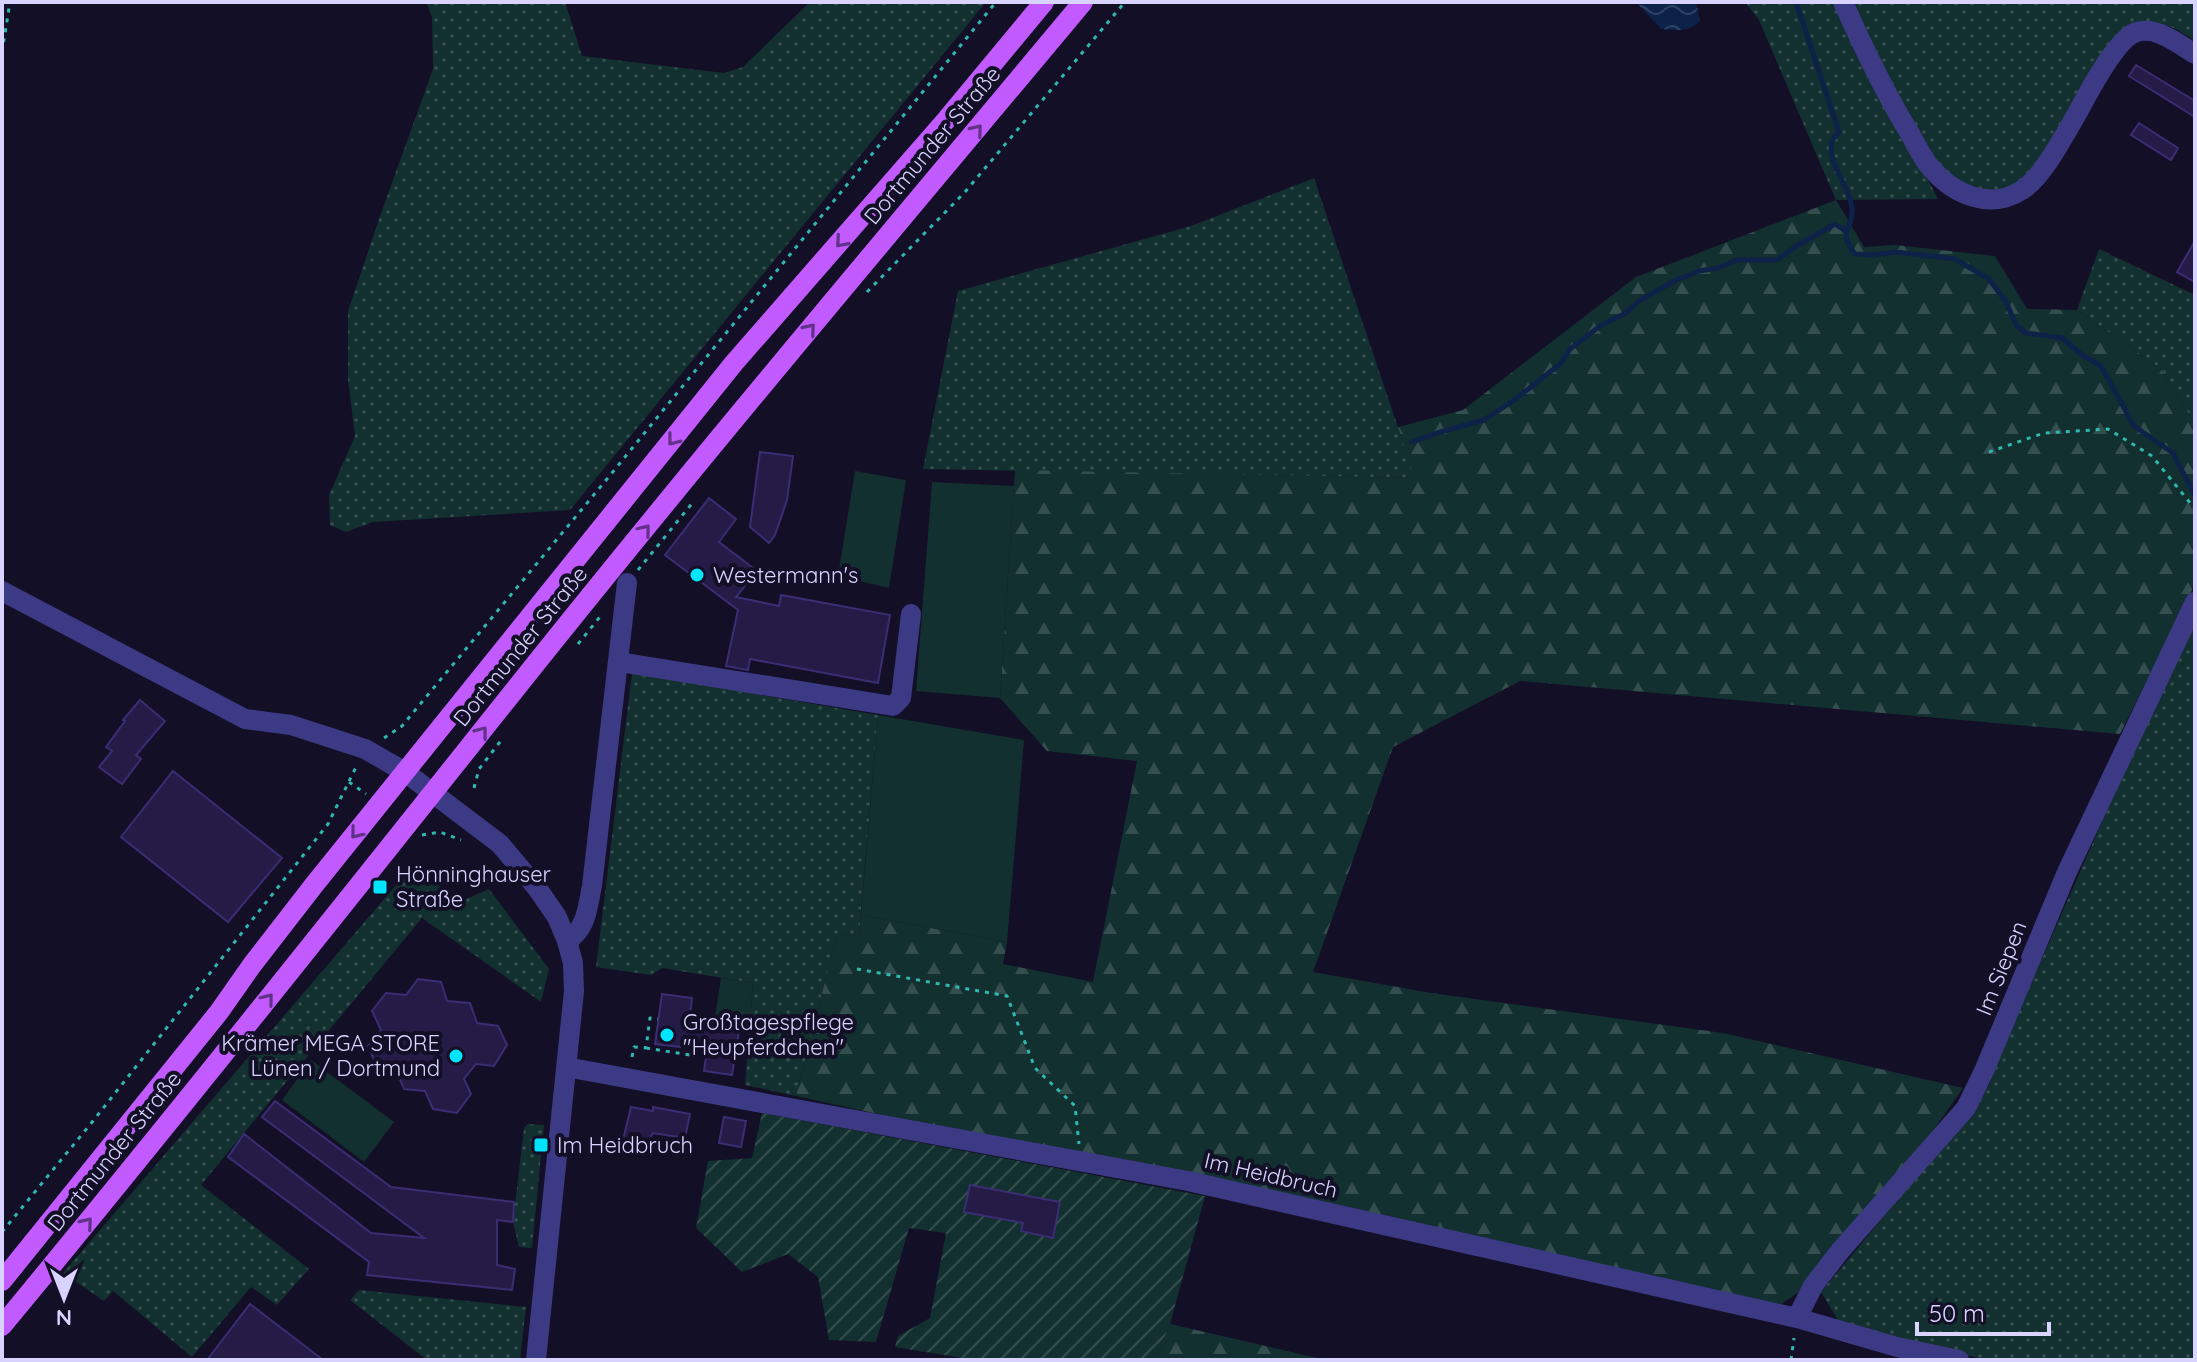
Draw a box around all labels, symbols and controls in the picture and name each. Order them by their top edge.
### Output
street label: Dortmunder Straße [858,60,1006,230]
one-way arrow [967,124,982,139]
one-way arrow [836,233,851,248]
one-way arrow [800,324,815,338]
one-way arrow [668,431,683,445]
one-way arrow [635,525,650,539]
street label: Dortmunder Straße [447,560,593,732]
place label: Westermann's [713,561,858,589]
marker: Westermann's [688,566,706,584]
one-way arrow [472,726,486,741]
one-way arrow [352,824,366,839]
place label: Hönninghauser Straße [396,860,552,913]
marker: Hönninghauser Straße [371,878,389,896]
street label: Im Siepen [1969,917,2033,1019]
one-way arrow [259,993,273,1008]
place label: Großtagespflege "Heupferdchen" [683,1008,854,1061]
marker: Großtagespflege "Heupferdchen" [658,1026,676,1044]
place label: Krämer MEGA STORE Lünen / Dortmund [221,1029,440,1082]
marker: Krämer MEGA STORE Lünen / Dortmund [447,1047,465,1065]
street label: Dortmunder Straße [41,1065,187,1237]
place label: Im Heidbruch [557,1131,693,1159]
marker: Im Heidbruch [532,1136,550,1154]
street label: Im Heidbruch [1202,1146,1340,1204]
one-way arrow [78,1217,92,1232]
north arrow [24,1258,104,1338]
scale bar [1917,1286,2049,1336]
text: 50 m [1929,1298,1985,1328]
text: N [56,1304,72,1332]

